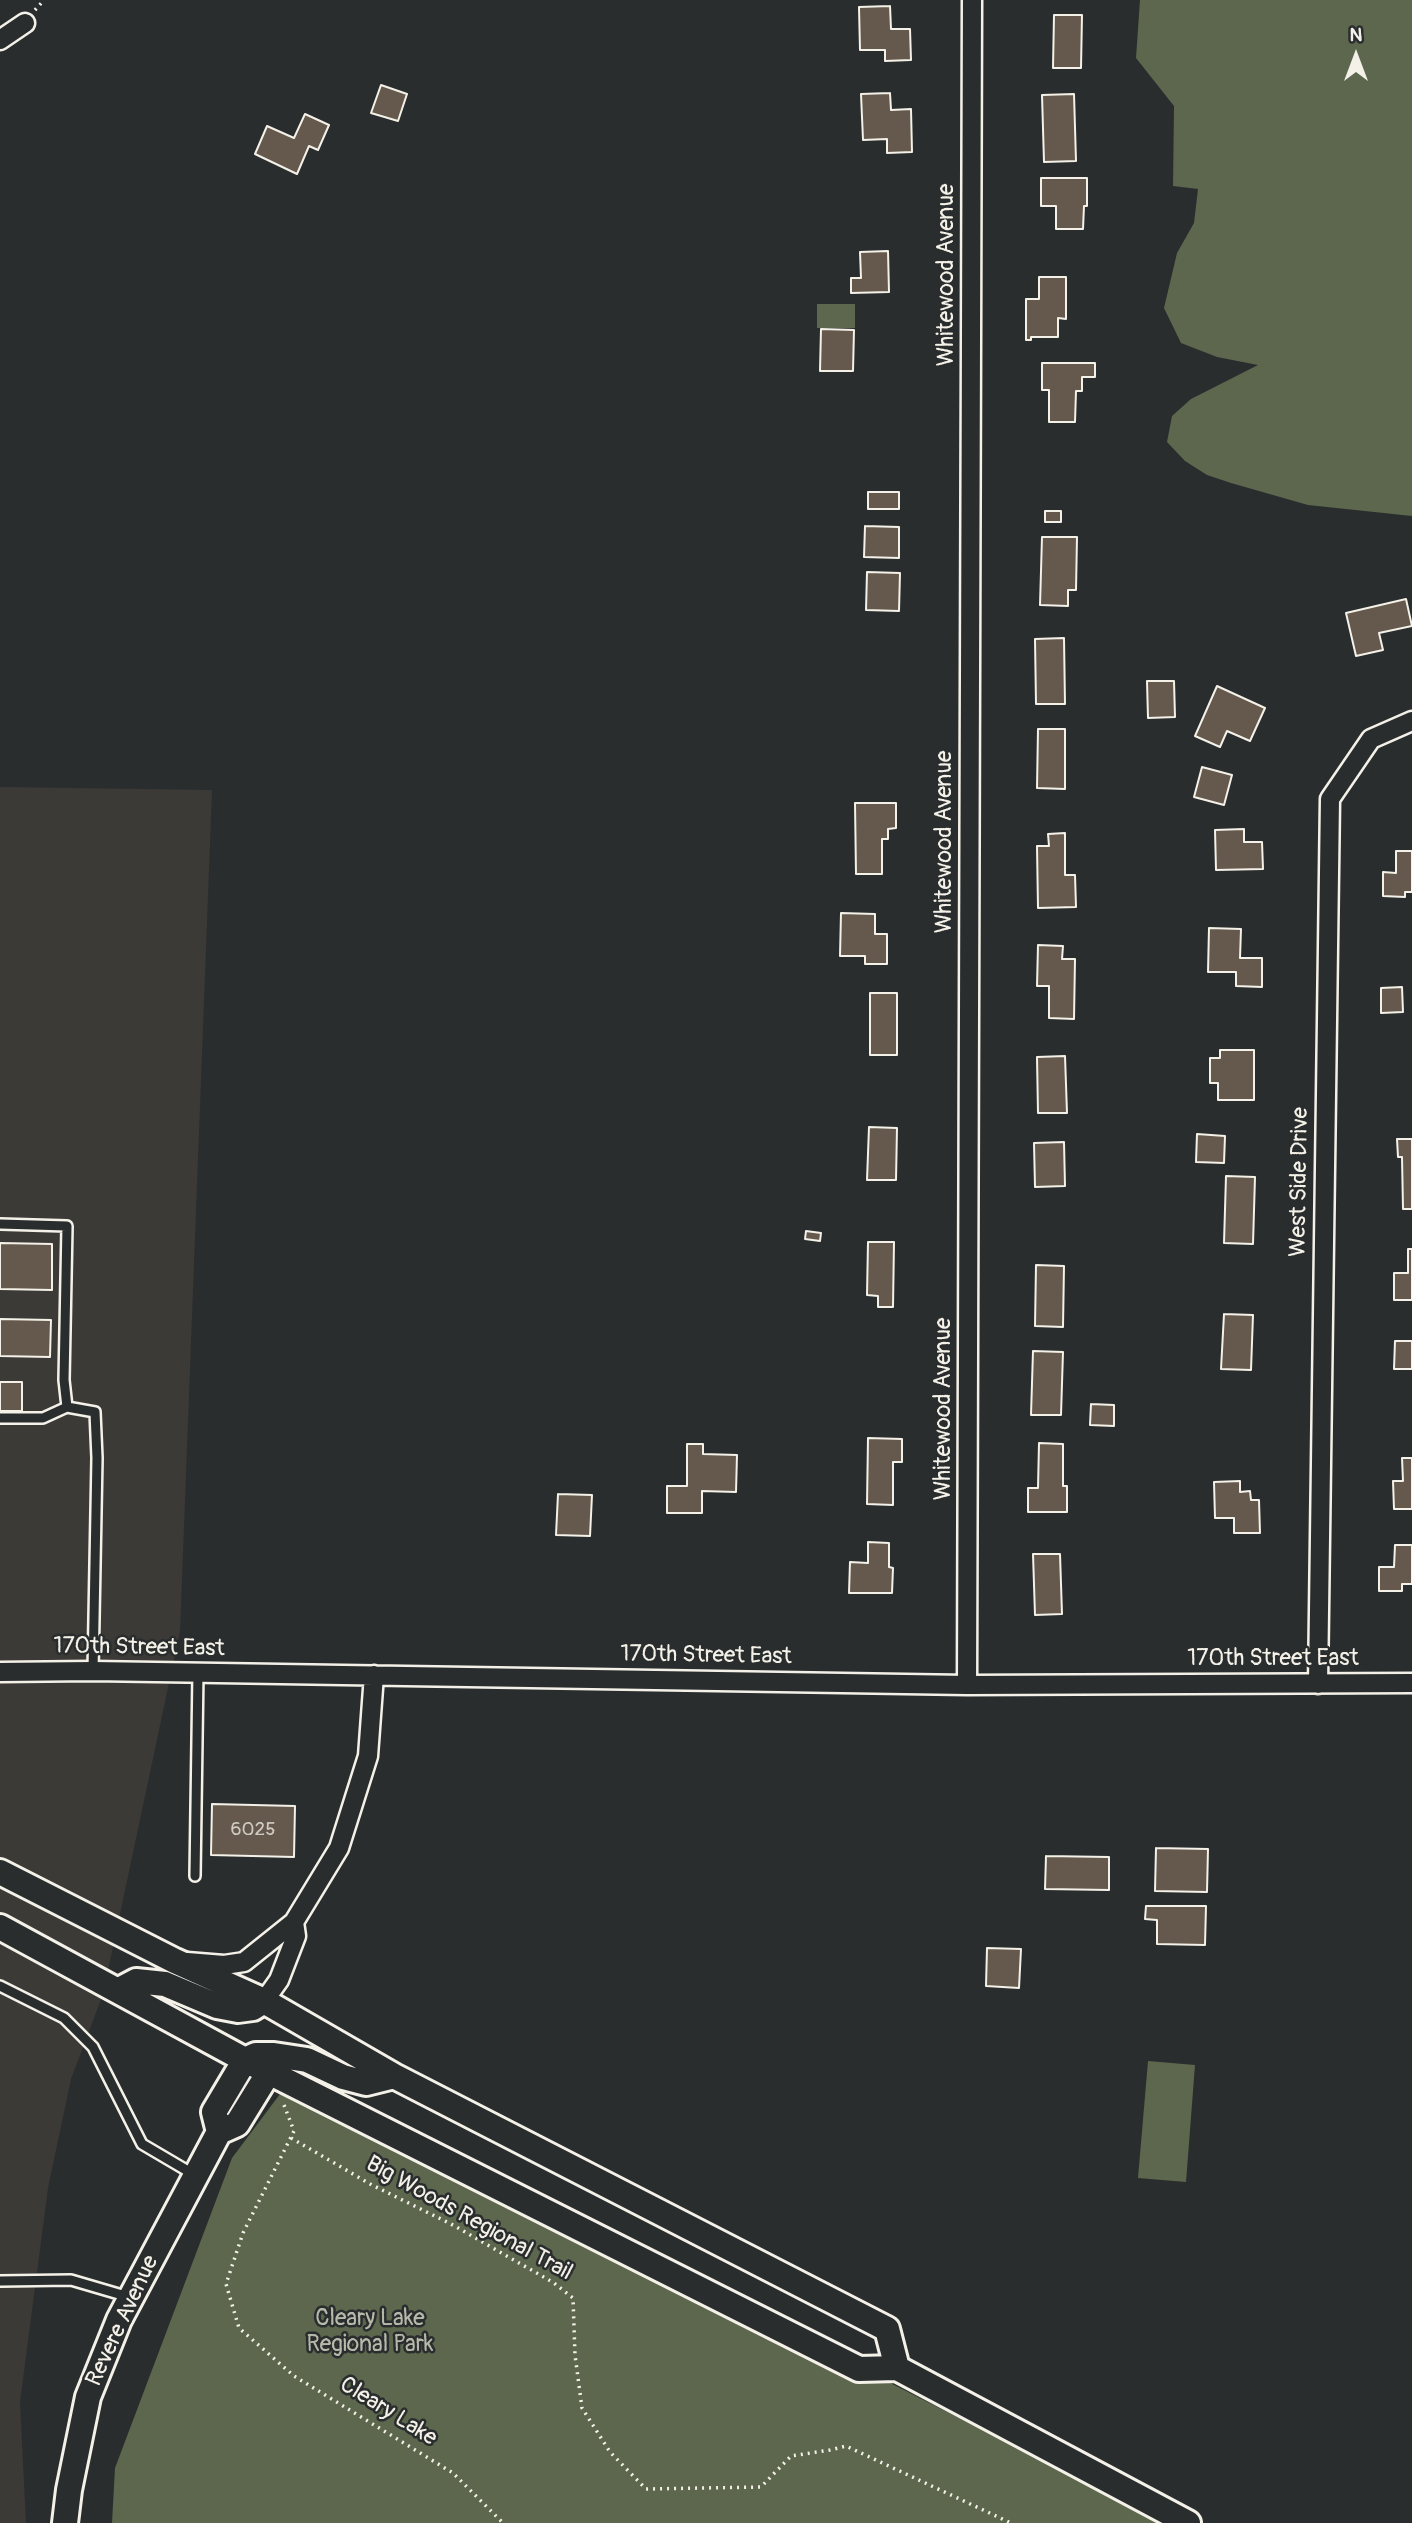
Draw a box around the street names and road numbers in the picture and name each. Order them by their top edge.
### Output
street label: Whitewood Avenue [933,184,961,366]
street label: Whitewood Avenue [931,751,959,933]
street label: West Side Drive [1285,1107,1315,1257]
street label: Whitewood Avenue [930,1318,958,1500]
street label: 170th Street East [53,1633,225,1663]
street label: 170th Street East [620,1641,792,1671]
street label: 170th Street East [1187,1645,1359,1673]
street label: Big Woods Regional Trail [361,2151,577,2287]
street label: Revere Avenue [81,2251,165,2391]
street label: Cleary Lake [334,2371,442,2453]

